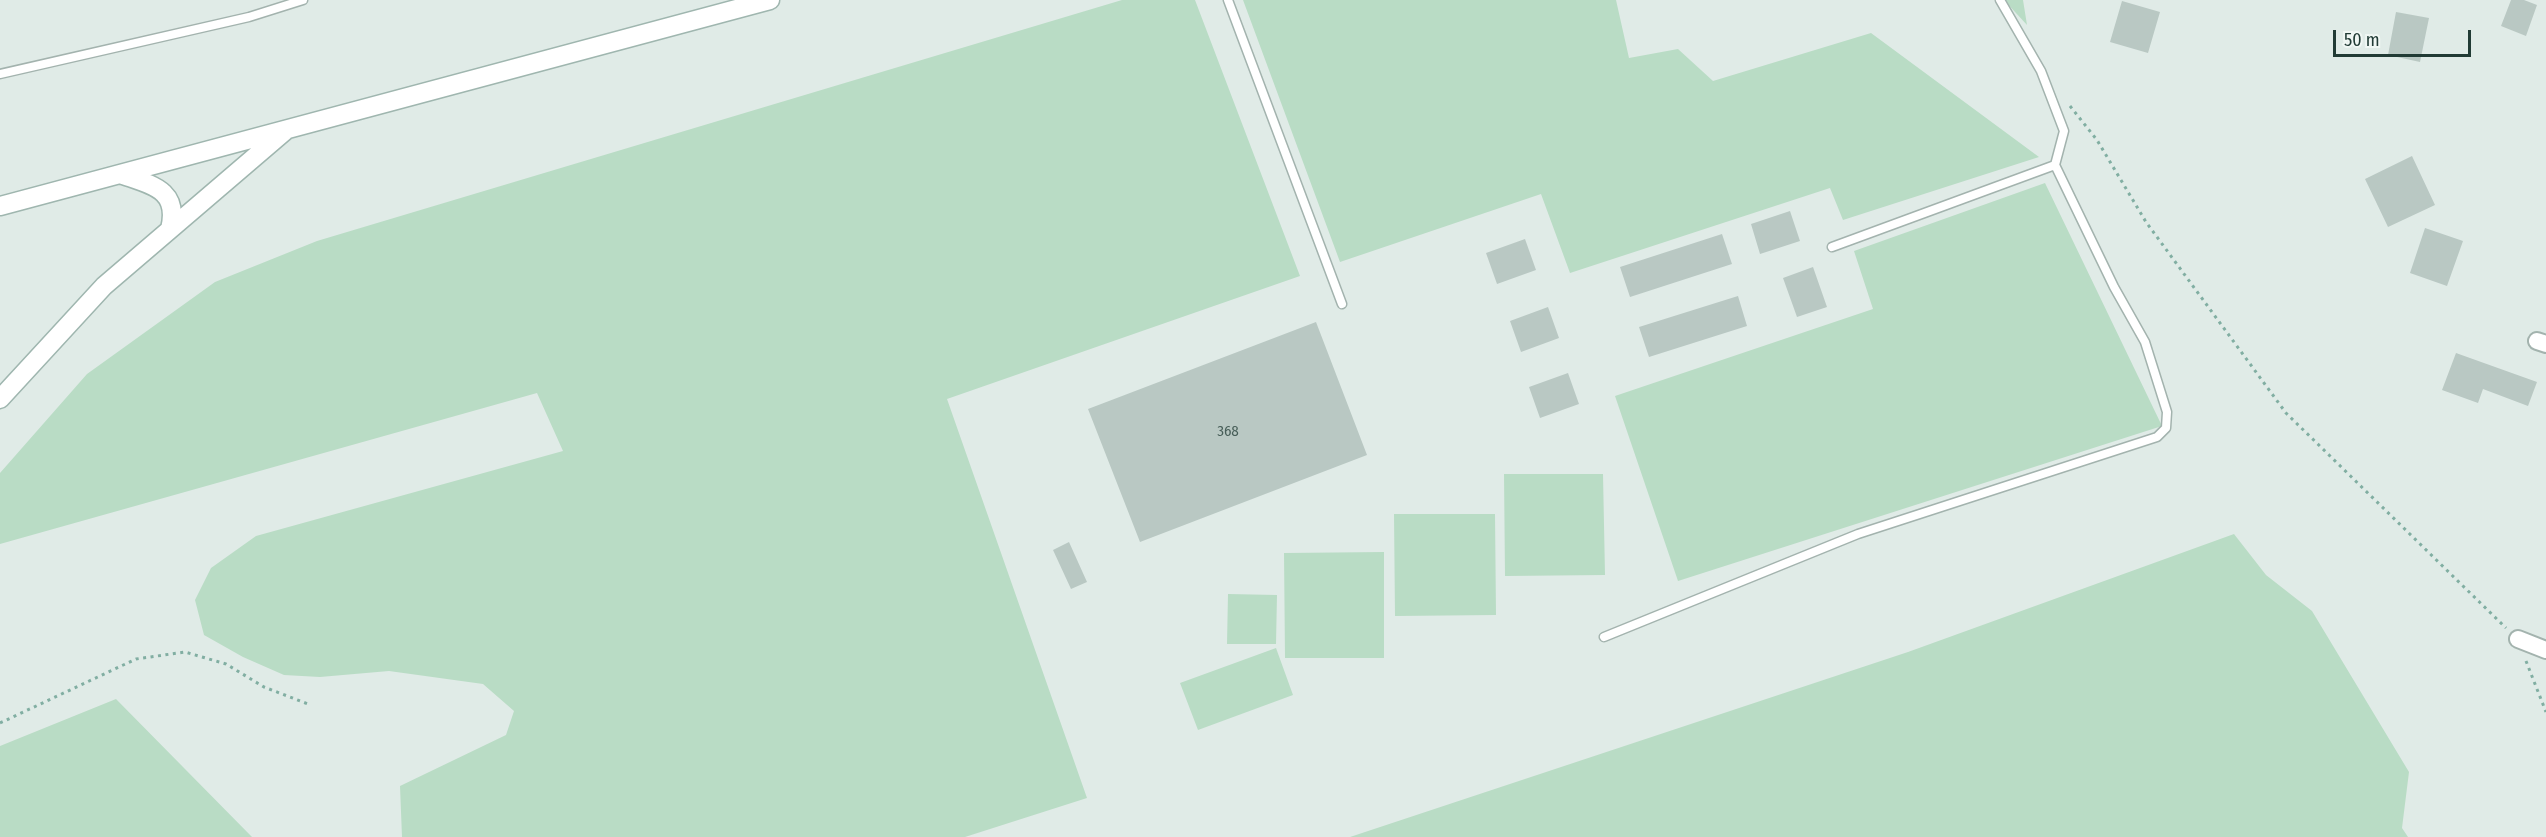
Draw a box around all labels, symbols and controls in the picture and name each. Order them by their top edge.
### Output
scale bar [2336,18,2474,56]
text: 50 m [2344,29,2380,51]
house number: 368 [1217,423,1239,441]

